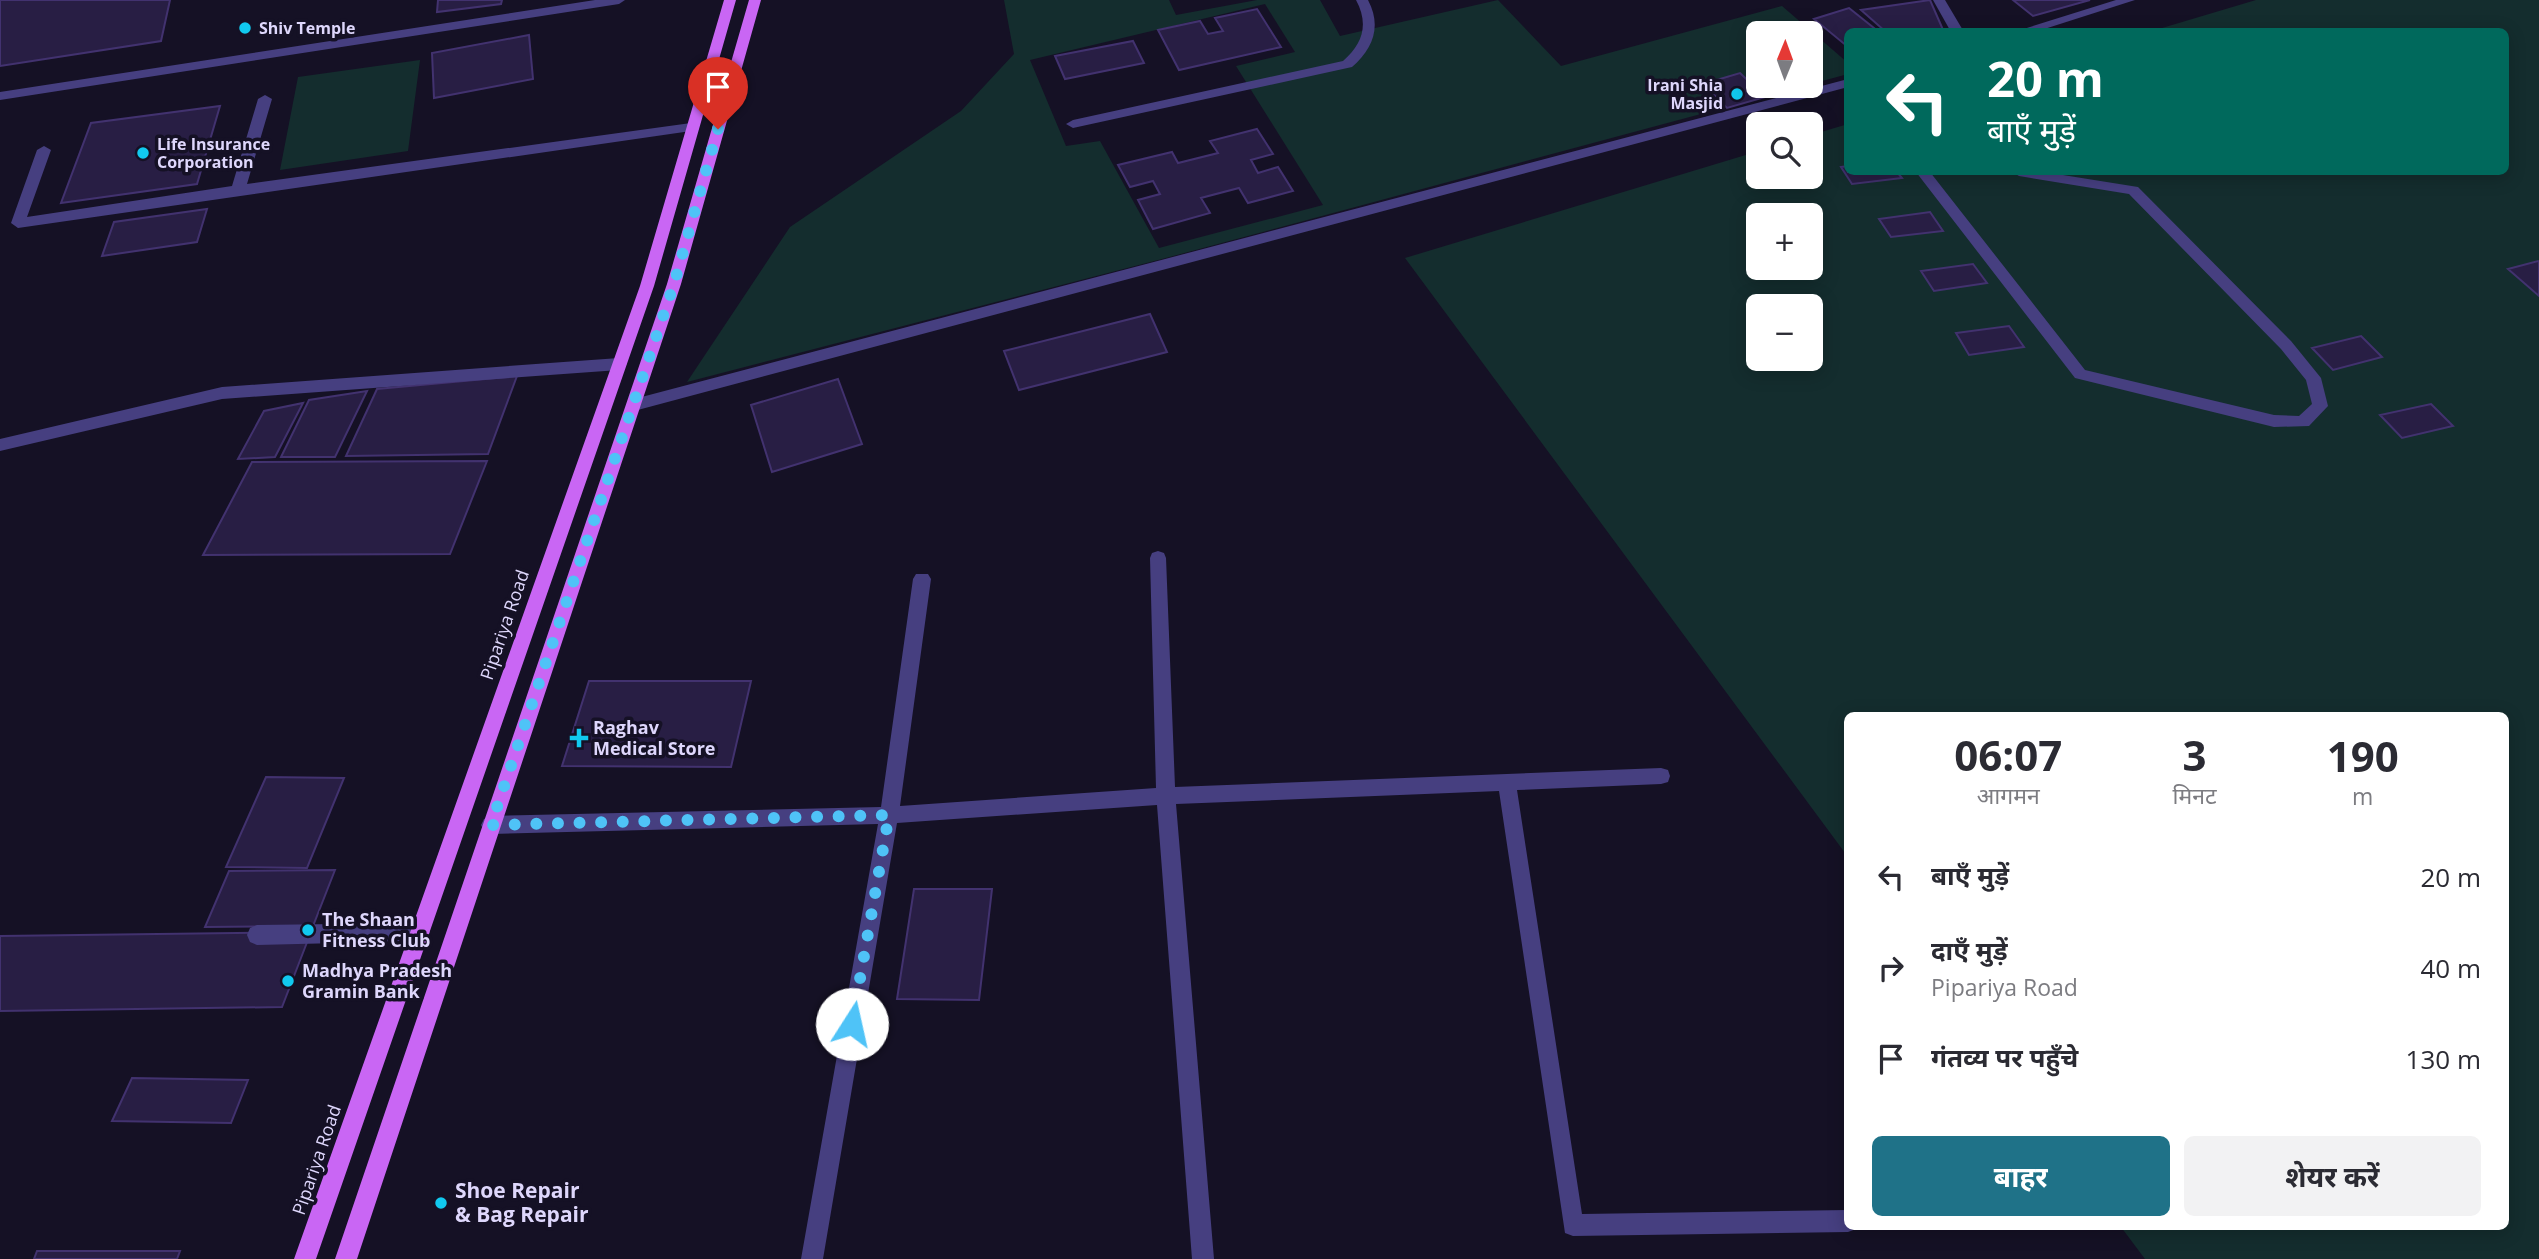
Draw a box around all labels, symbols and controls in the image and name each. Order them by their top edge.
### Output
place label: Shiv Temple [259,17,355,39]
marker: Shiv Temple [237,20,253,36]
north arrow [1746,21,1824,98]
map controls [1746,21,1823,371]
text: 20 m [1987,45,2104,111]
icon: left [1872,56,1963,147]
pin [688,57,748,129]
icon: arrive [699,68,737,106]
place label: Irani Shia Masjid [1647,74,1723,114]
marker: Irani Shia Masjid [1729,86,1745,102]
text: बाएँ मुड़ें [1987,108,2076,151]
button: search [1746,112,1823,189]
place label: Life Insurance Corporation [157,133,270,173]
marker: Life Insurance Corporation [135,145,151,161]
button: + [1746,203,1823,280]
button: − [1746,294,1823,371]
street label: Pipariya Road [474,566,534,683]
place label: Raghav Medical Store [593,715,715,760]
text: 06:07 [1954,726,2062,783]
text: 3 [2182,726,2207,783]
text: 190 [2327,727,2399,784]
marker: Raghav Medical Store [571,730,587,746]
text: आगमन [1977,779,2040,811]
text: मिनट [2172,779,2217,811]
text: m [2352,780,2373,812]
text: बाएँ मुड़ें [1931,857,2009,893]
icon: left [1872,858,1910,896]
text: 20 m [2420,859,2481,895]
place label: The Shaan Fitness Club [322,907,430,952]
marker: The Shaan Fitness Club [300,922,316,938]
text: दाएँ मुड़ें [1931,932,2008,968]
icon: right [1872,949,1910,987]
text: 40 m [2420,950,2481,986]
place label: Madhya Pradesh Gramin Bank [302,958,452,1003]
text: Pipariya Road [1931,971,2078,1003]
marker: Madhya Pradesh Gramin Bank [280,973,296,989]
position arrow [815,987,889,1061]
text: गंतव्य पर पहुँचे [1931,1039,2078,1075]
icon: arrive [1872,1040,1910,1078]
text: 130 m [2406,1041,2481,1077]
street label: Pipariya Road [286,1101,346,1218]
button: बाहर [1872,1136,2170,1216]
button: शेयर करें [2184,1136,2481,1216]
place label: Shoe Repair & Bag Repair [455,1176,589,1228]
marker: Shoe Repair & Bag Repair [433,1195,449,1211]

